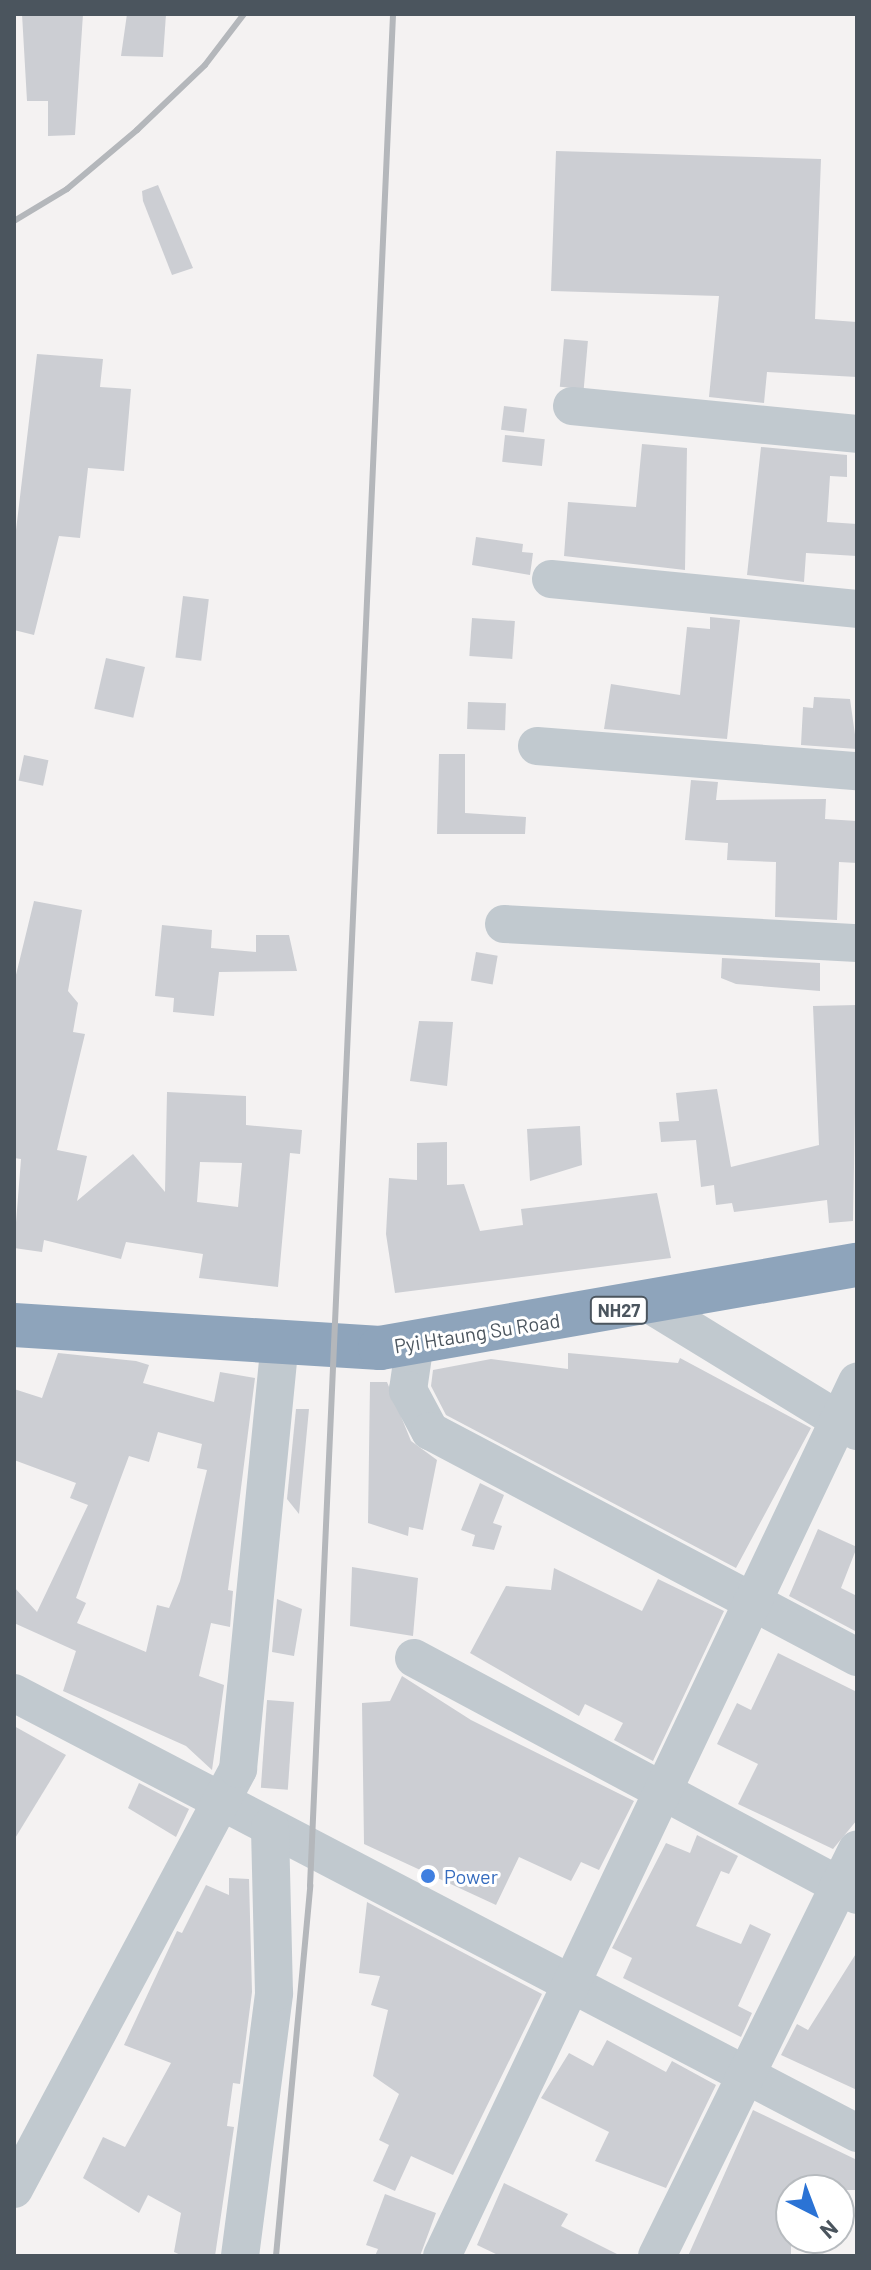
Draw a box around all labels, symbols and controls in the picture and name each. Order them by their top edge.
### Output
road number: NH27 [589,1296,649,1324]
street label: Pyi Htaung Su Road [392,1308,562,1358]
place label: Power [444,1864,498,1888]
marker: Power [419,1867,437,1885]
north arrow [775,2174,855,2254]
text: N [816,2216,844,2245]

